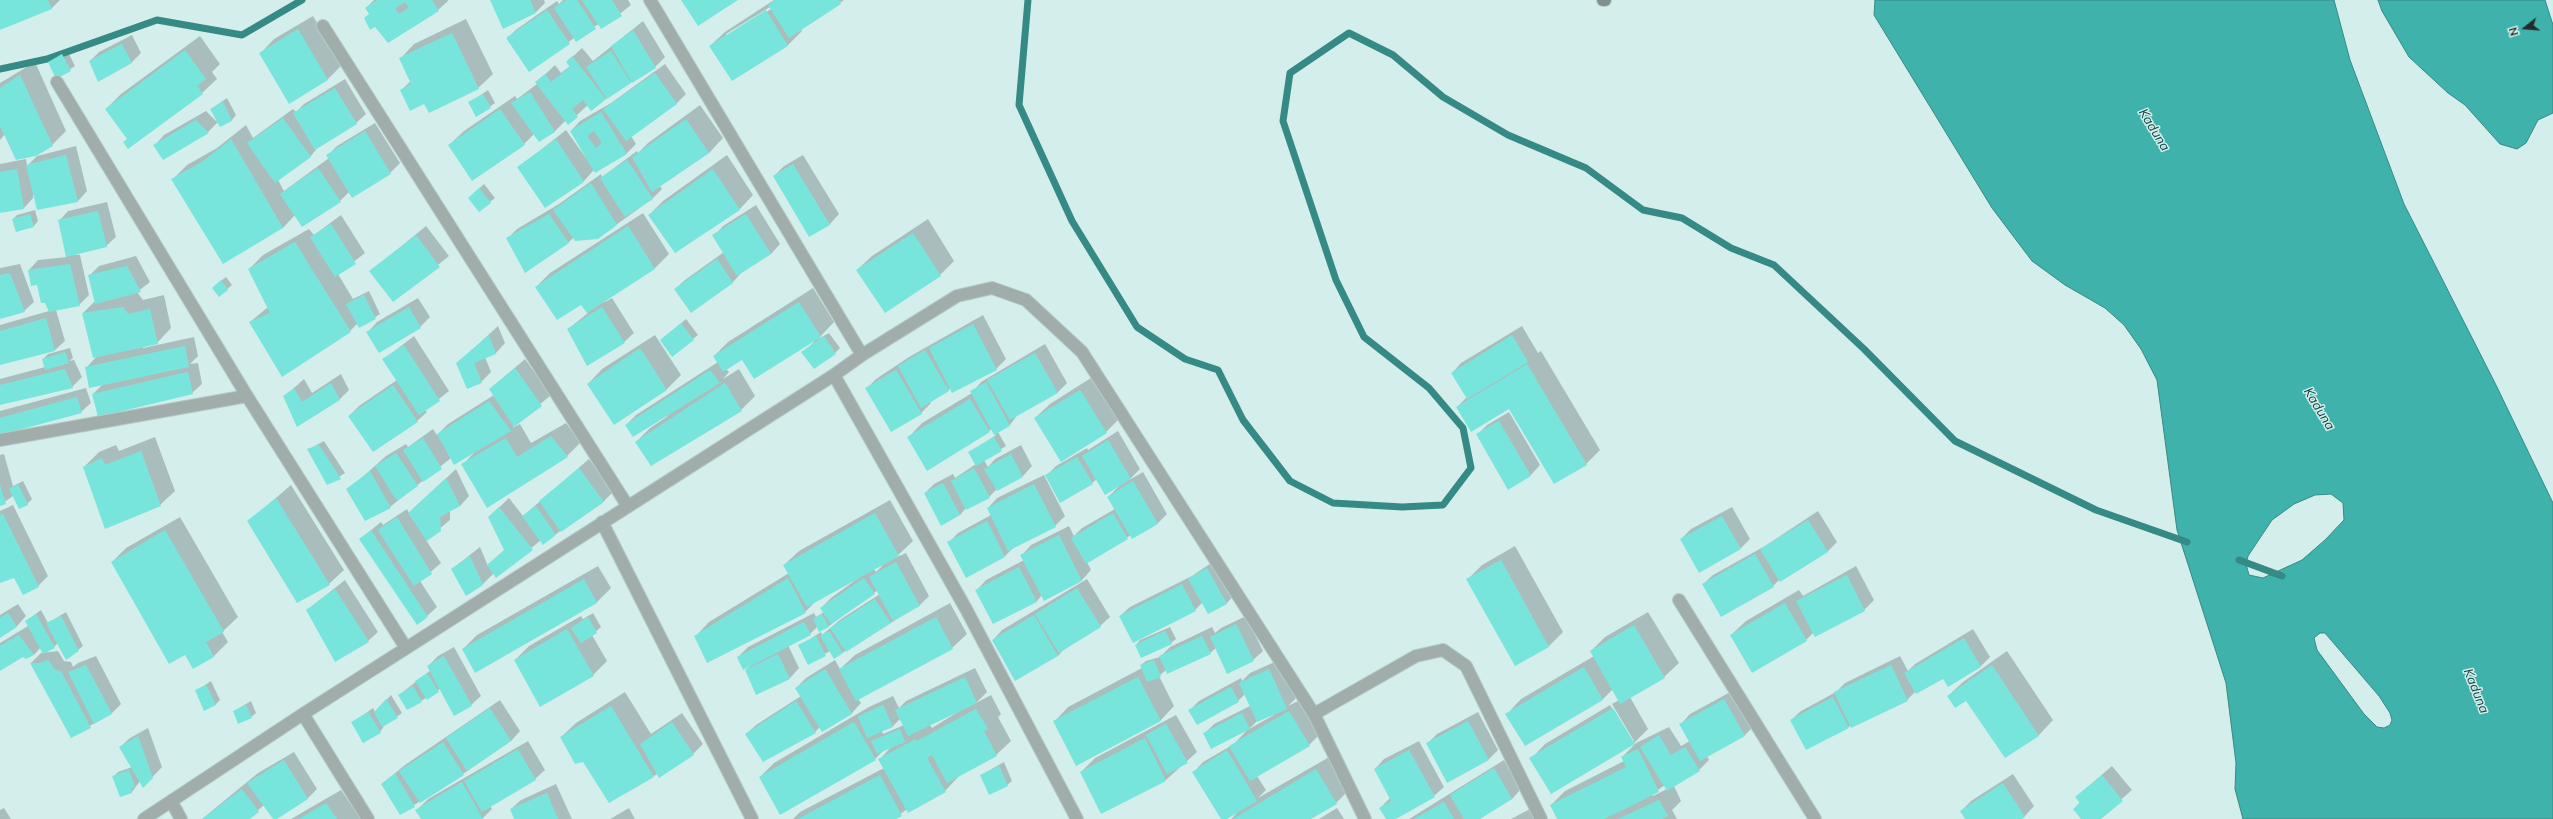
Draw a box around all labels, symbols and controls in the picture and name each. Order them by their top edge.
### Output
north arrow [2505,8,2545,48]
text: N [2506,25,2521,38]
water label: Kaduna [2135,106,2173,154]
water label: Kaduna [2300,385,2338,433]
water label: Kaduna [2460,666,2492,716]

